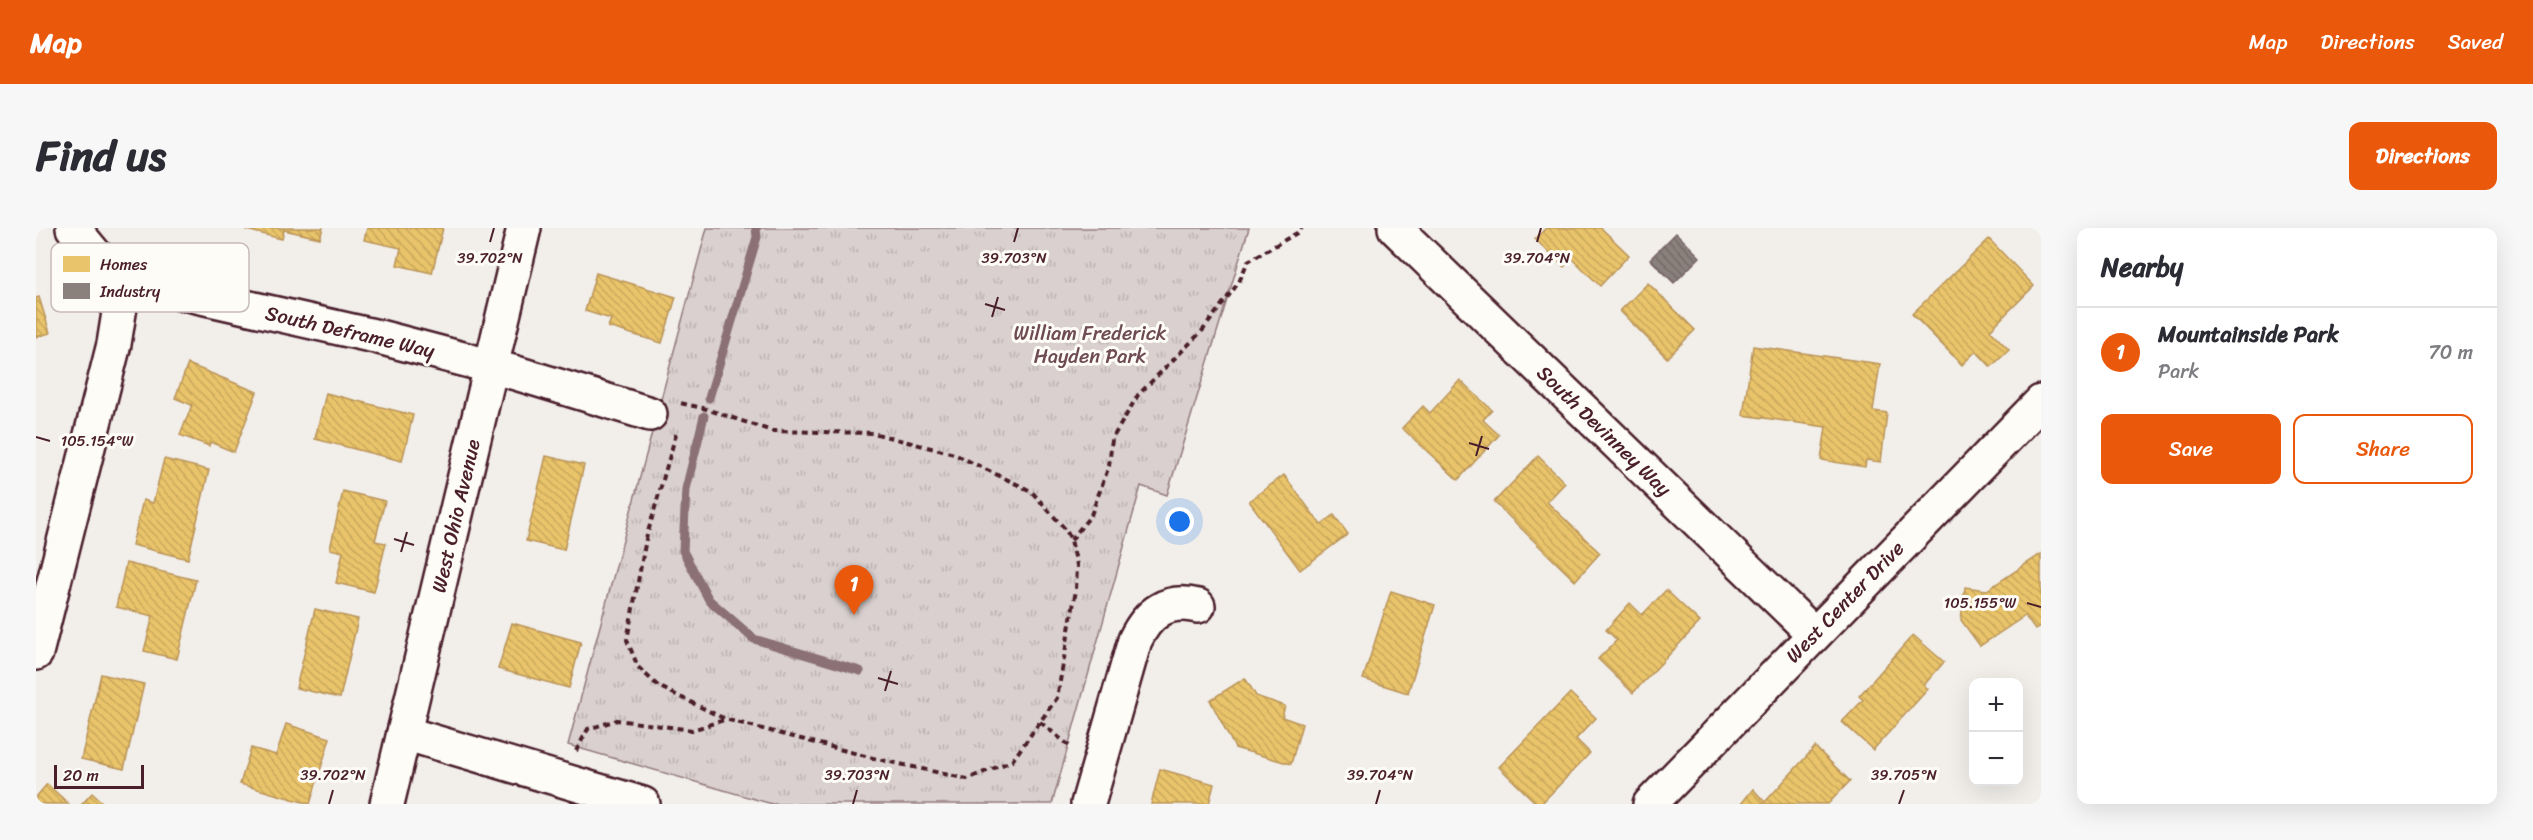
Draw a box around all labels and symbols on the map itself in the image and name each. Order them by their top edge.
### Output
legend [51,243,249,312]
text: 39.702°N [457,245,523,271]
text: 39.703°N [981,245,1047,271]
text: 39.704°N [1504,245,1571,271]
text: Homes [100,250,148,279]
text: Industry [99,277,161,306]
street label: South Deframe Way [262,295,439,369]
park label: William Frederick Hayden Park [1014,316,1167,374]
street label: South Devinney Way [1528,357,1680,506]
text: 105.154°W [61,428,134,454]
street label: West Ohio Avenue [421,435,491,596]
your location [1165,507,1194,536]
street label: West Center Drive [1777,532,1913,672]
pin: 1 [834,566,874,615]
text: 105.155°W [1944,590,2017,616]
scale bar [54,762,144,790]
text: 39.702°N [300,762,366,788]
text: 39.703°N [824,762,890,788]
text: 39.704°N [1347,762,1414,788]
text: 39.705°N [1871,762,1938,788]

